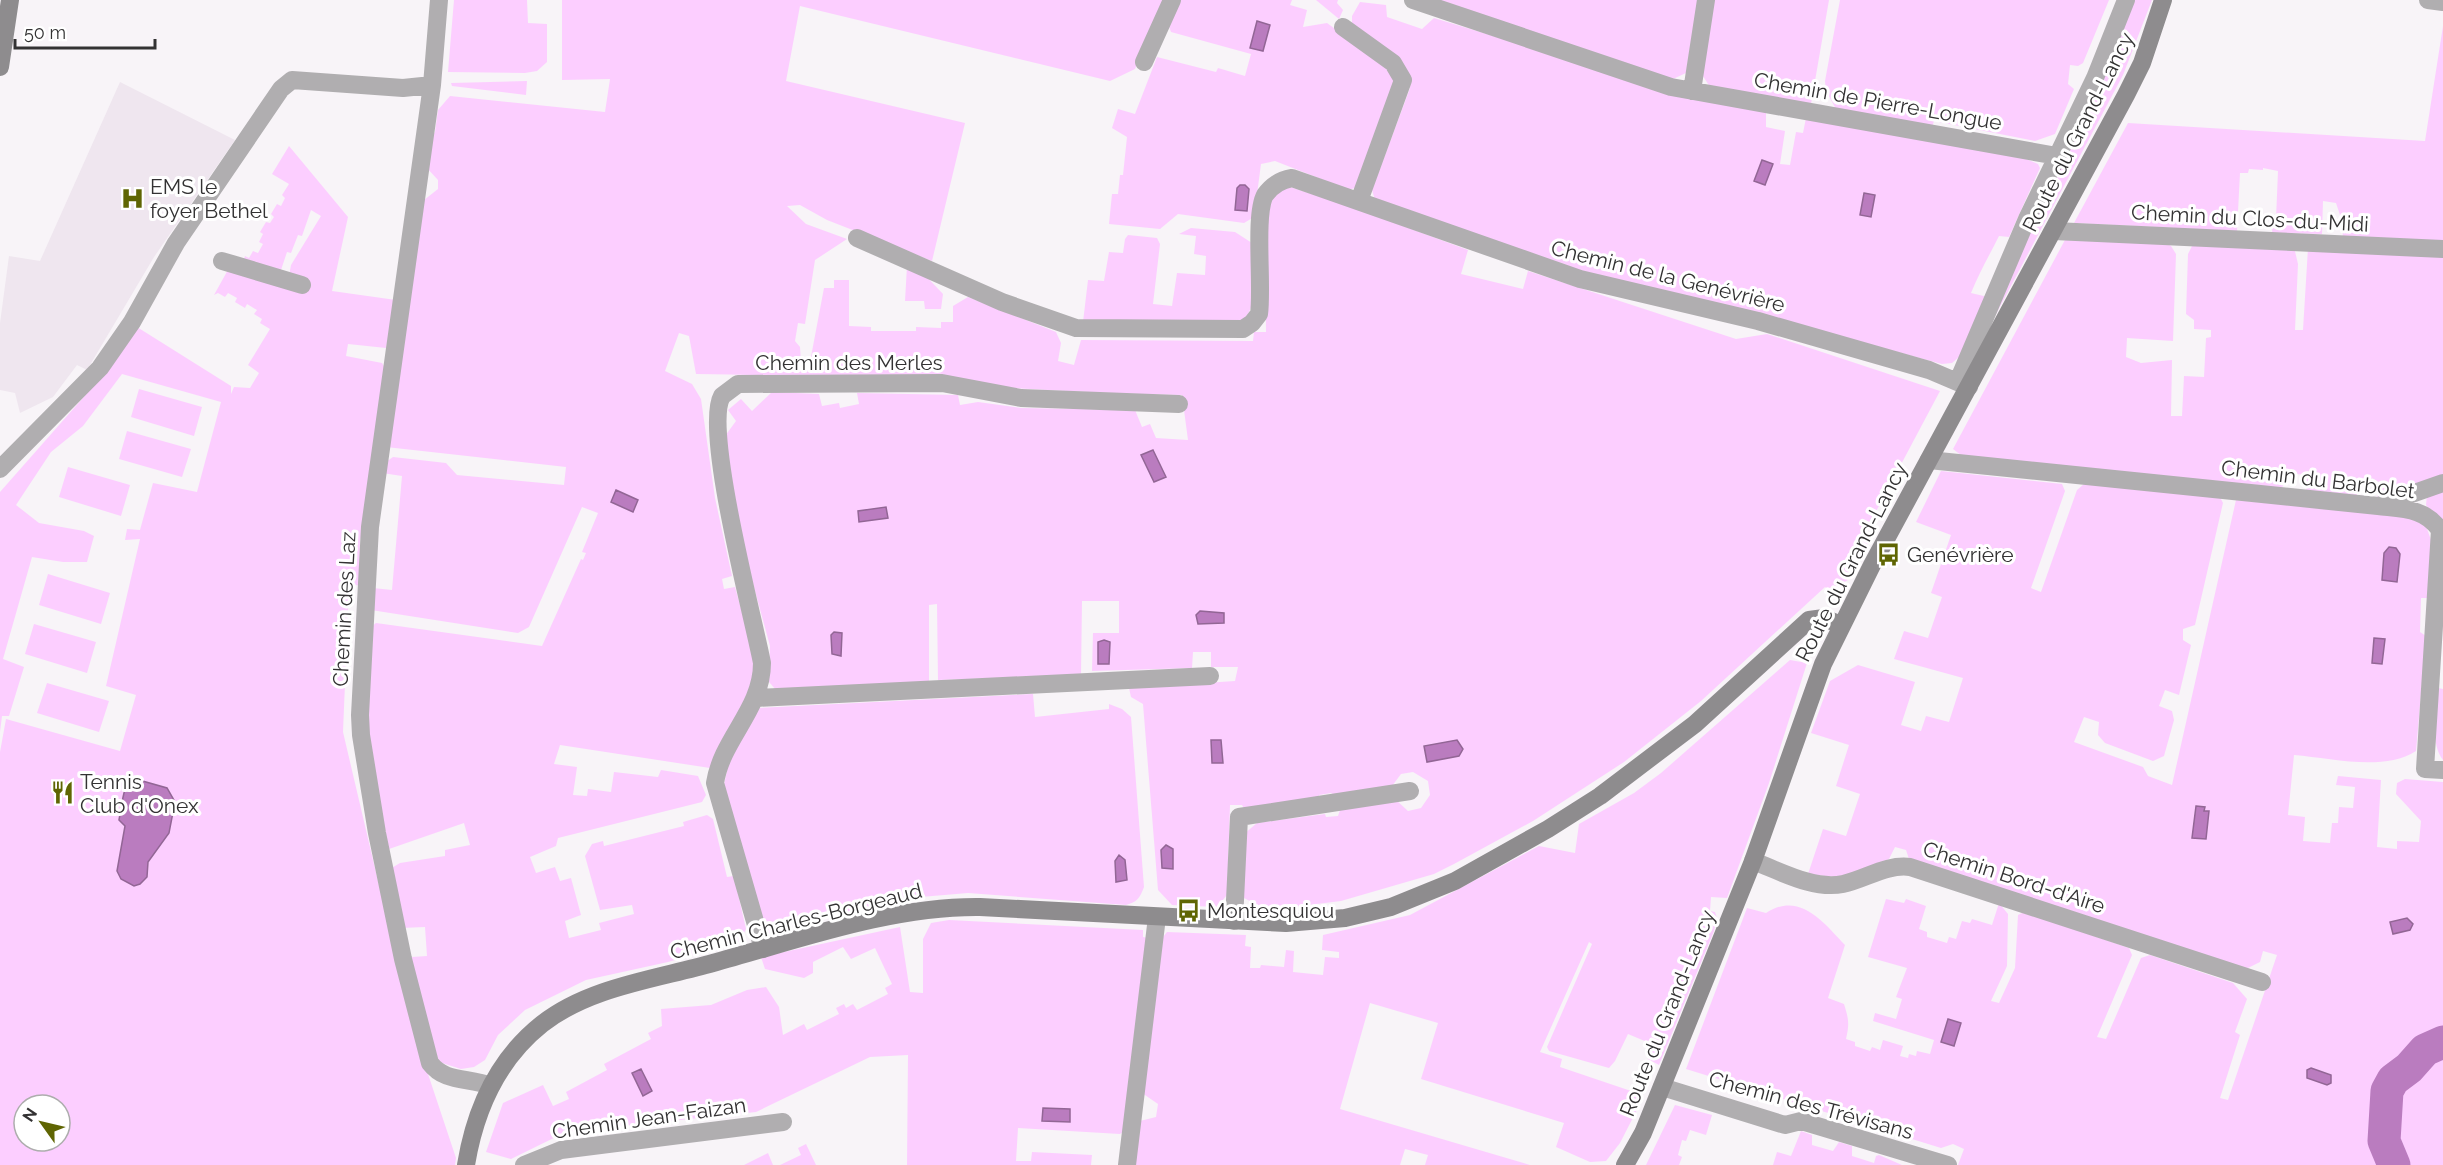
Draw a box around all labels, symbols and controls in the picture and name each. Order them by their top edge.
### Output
scale bar [15,12,154,50]
text: 50 m [24,22,66,43]
street label: Route du Grand-Lancy [2017,28,2139,236]
street label: Chemin de Pierre-Longue [1752,67,2004,135]
place label: EMS le foyer Bethel [150,174,268,223]
hospital icon: EMS le foyer Bethel [119,185,145,211]
street label: Chemin du Clos-du-Midi [2131,199,2369,237]
street label: Chemin de la Genévrière [1548,235,1788,317]
street label: Chemin des Merles [755,350,943,375]
street label: Chemin du Barbolet [2220,455,2416,503]
street label: Route du Grand-Lancy [1790,458,1912,666]
street label: Chemin des Laz [327,531,361,687]
bus stop icon: Genévrière [1876,541,1902,567]
place label: Genévrière [1907,542,2013,567]
place label: Tennis Club d'Onex [80,769,199,818]
restaurant icon: Tennis Club d'Onex [49,780,75,806]
street label: Chemin Bord-d'Aire [1920,836,2108,918]
street label: Chemin Charles-Borgeaud [667,878,925,964]
bus stop icon: Montesquiou [1176,897,1202,923]
place label: Montesquiou [1207,898,1334,923]
street label: Route du Grand-Lancy [1614,906,1720,1120]
street label: Chemin des Trévisans [1706,1066,1916,1144]
street label: Chemin Jean-Faizan [550,1092,748,1144]
north arrow [12,1093,72,1153]
text: N [19,1105,41,1125]

